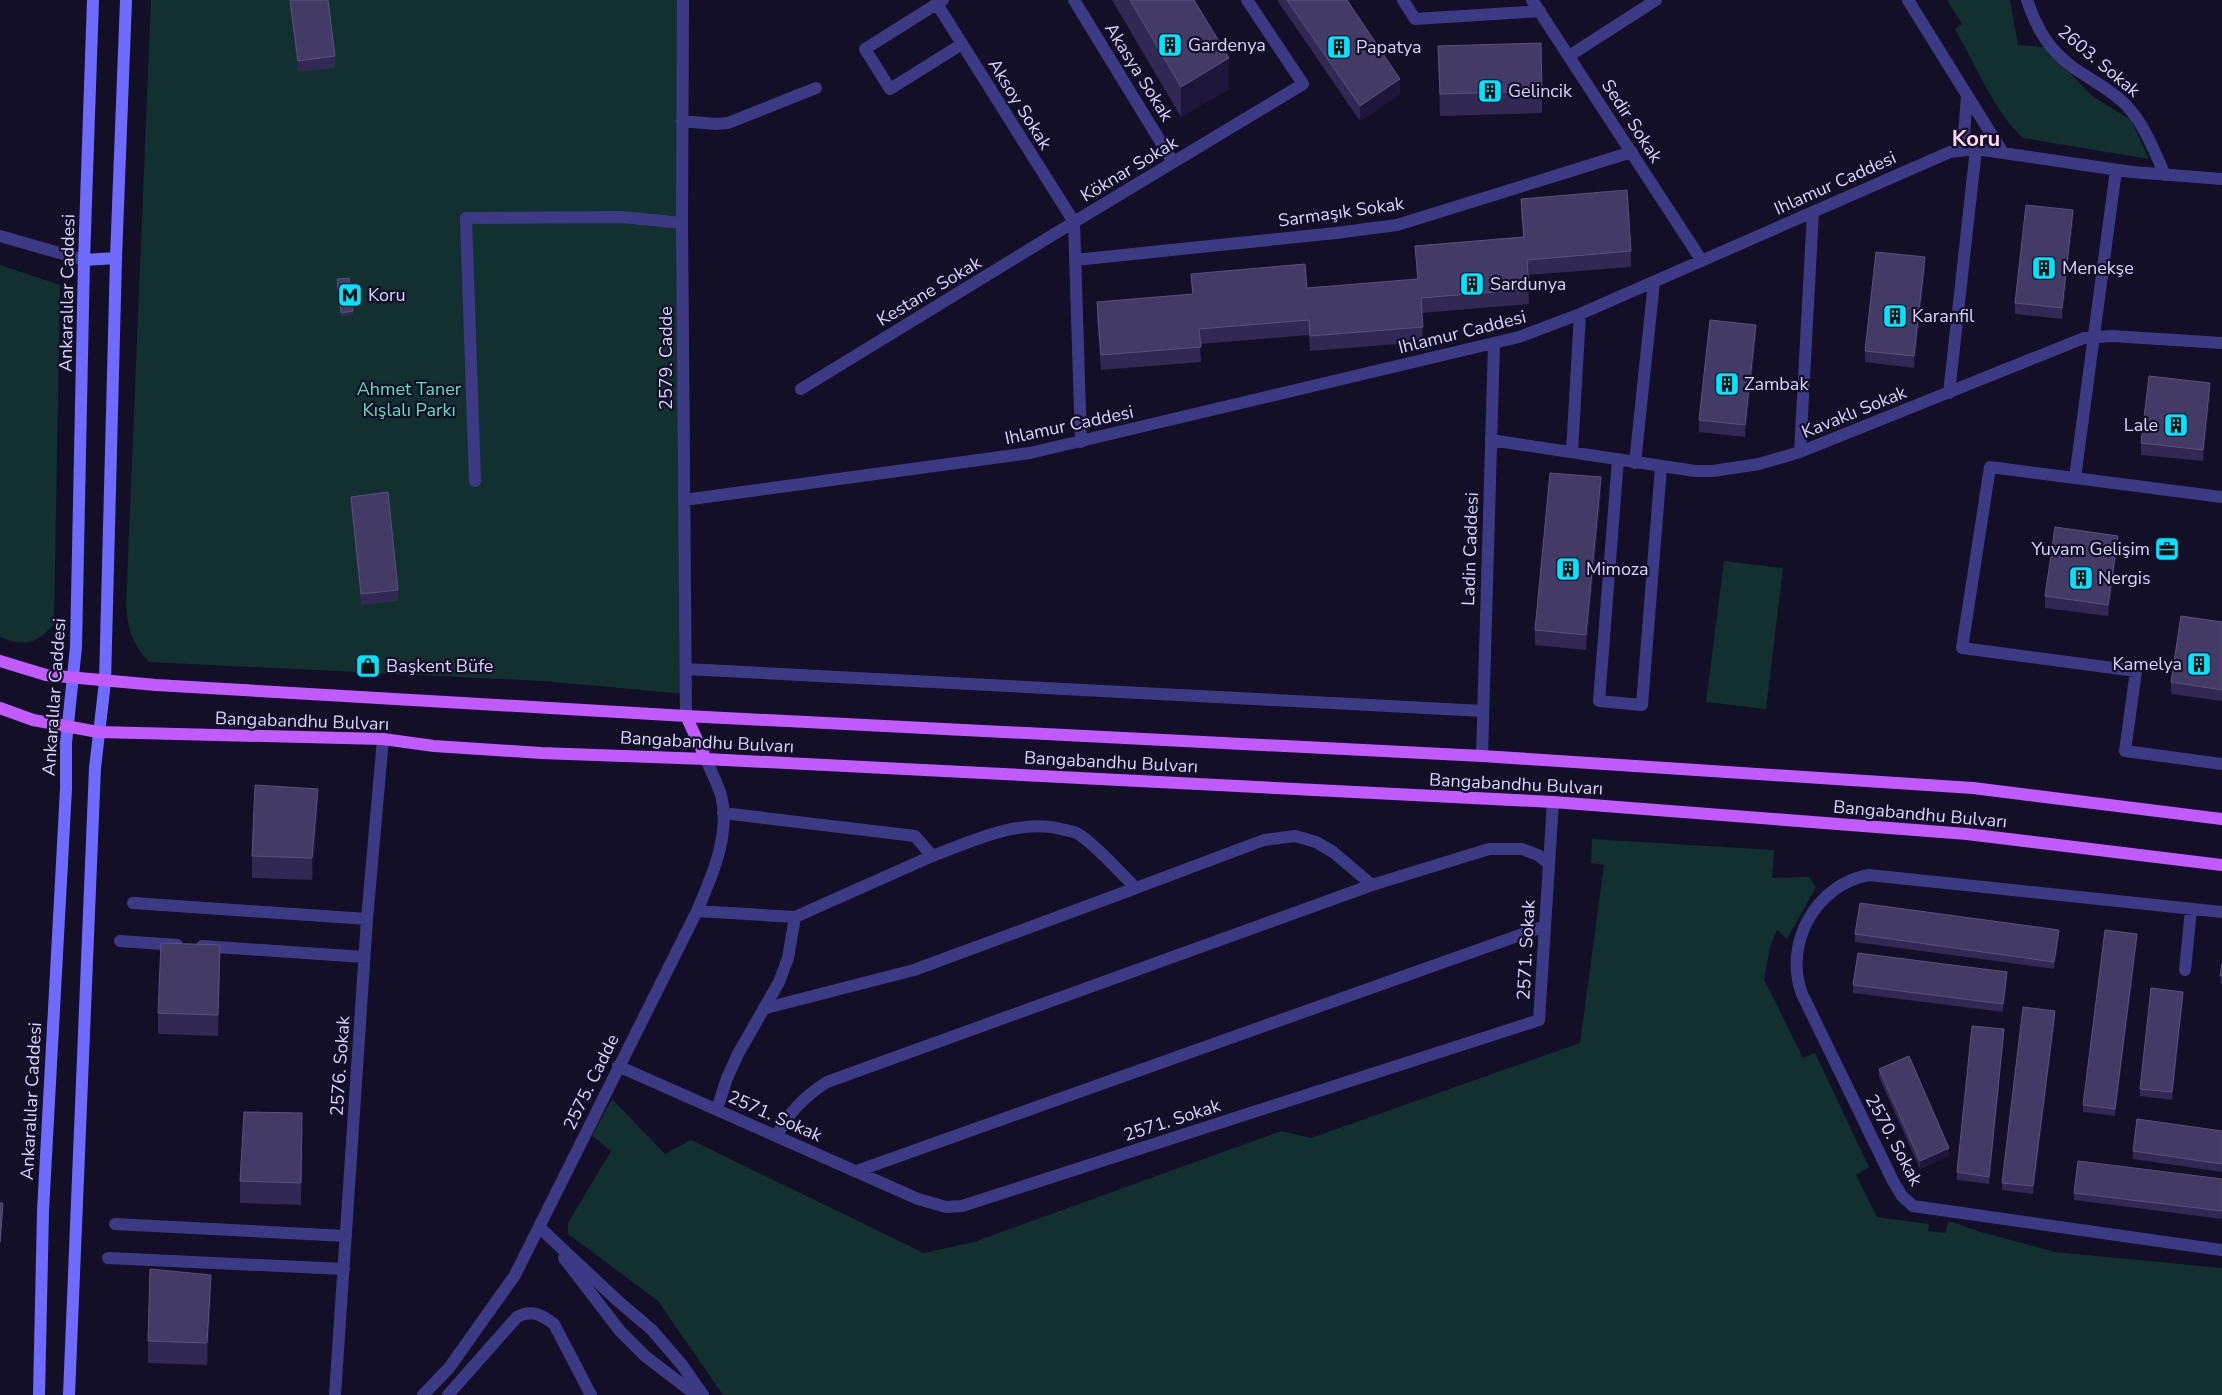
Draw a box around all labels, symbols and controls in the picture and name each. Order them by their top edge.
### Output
street label: Akasya Sokak [1099,18,1179,127]
street label: 2603. Sokak [2053,20,2146,103]
building icon: Gardenya [1157,32,1183,58]
place label: Gardenya [1188,33,1266,57]
building icon: Papatya [1326,34,1352,60]
place label: Papatya [1356,35,1422,59]
street label: Aksoy Sokak [983,54,1058,155]
street label: Sedir Sokak [1596,75,1668,168]
building icon: Gelincik [1477,78,1503,104]
place label: Gelincik [1508,79,1573,103]
district label: Koru [1952,124,2000,154]
street label: Köknar Sokak [1076,130,1183,207]
street label: Ihlamur Caddesi [1770,145,1900,221]
street label: Sarmaşık Sokak [1276,191,1407,233]
street label: Ankaralılar Caddesi [54,214,80,372]
street label: Kestane Sokak [872,250,987,332]
building icon: Menekşe [2031,255,2057,281]
place label: Menekşe [2062,256,2134,280]
building icon: Sardunya [1459,271,1485,297]
place label: Sardunya [1490,272,1566,296]
metro station icon: Koru [337,282,363,308]
place label: Koru [368,283,406,307]
building icon: Karanfil [1882,303,1908,329]
place label: Karanfil [1912,304,1975,328]
street label: Ihlamur Caddesi [1396,305,1528,359]
street label: 2579. Cadde [654,306,678,410]
building icon: Zambak [1714,371,1740,397]
place label: Zambak [1744,372,1809,396]
park label: Ahmet Taner Kışlalı Parkı [357,377,462,422]
street label: Kavaklı Sokak [1798,380,1911,444]
street label: Ihlamur Caddesi [1002,400,1136,450]
building icon: Lale [2163,412,2189,438]
place label: Lale [2124,413,2158,437]
street label: Ladin Caddesi [1456,492,1484,606]
office icon: Yuvam Gelişim [2154,536,2180,562]
place label: Yuvam Gelişim [2030,537,2150,561]
building icon: Mimoza [1555,556,1581,582]
place label: Mimoza [1586,557,1649,581]
building icon: Nergis [2068,565,2094,591]
place label: Nergis [2098,566,2151,590]
street label: Ankaralılar Caddesi [37,617,71,777]
building icon: Kamelya [2186,651,2212,677]
place label: Kamelya [2112,652,2182,676]
shop icon: Başkent Büfe [355,653,381,679]
place label: Başkent Büfe [386,654,493,678]
street label: Bangabandhu Bulvarı [214,706,390,736]
street label: Bangabandhu Bulvarı [619,725,795,759]
street label: Bangabandhu Bulvarı [1023,745,1199,779]
street label: Bangabandhu Bulvarı [1428,767,1604,801]
street label: Bangabandhu Bulvarı [1832,794,2008,834]
street label: 2571. Sokak [1511,898,1541,1001]
street label: 2576. Sokak [325,1014,356,1117]
street label: Ankaralılar Caddesi [15,1022,47,1180]
street label: 2575. Cadde [557,1030,625,1134]
street label: 2571. Sokak [724,1085,827,1148]
street label: 2570. Sokak [1860,1090,1929,1191]
street label: 2571. Sokak [1121,1093,1224,1147]

